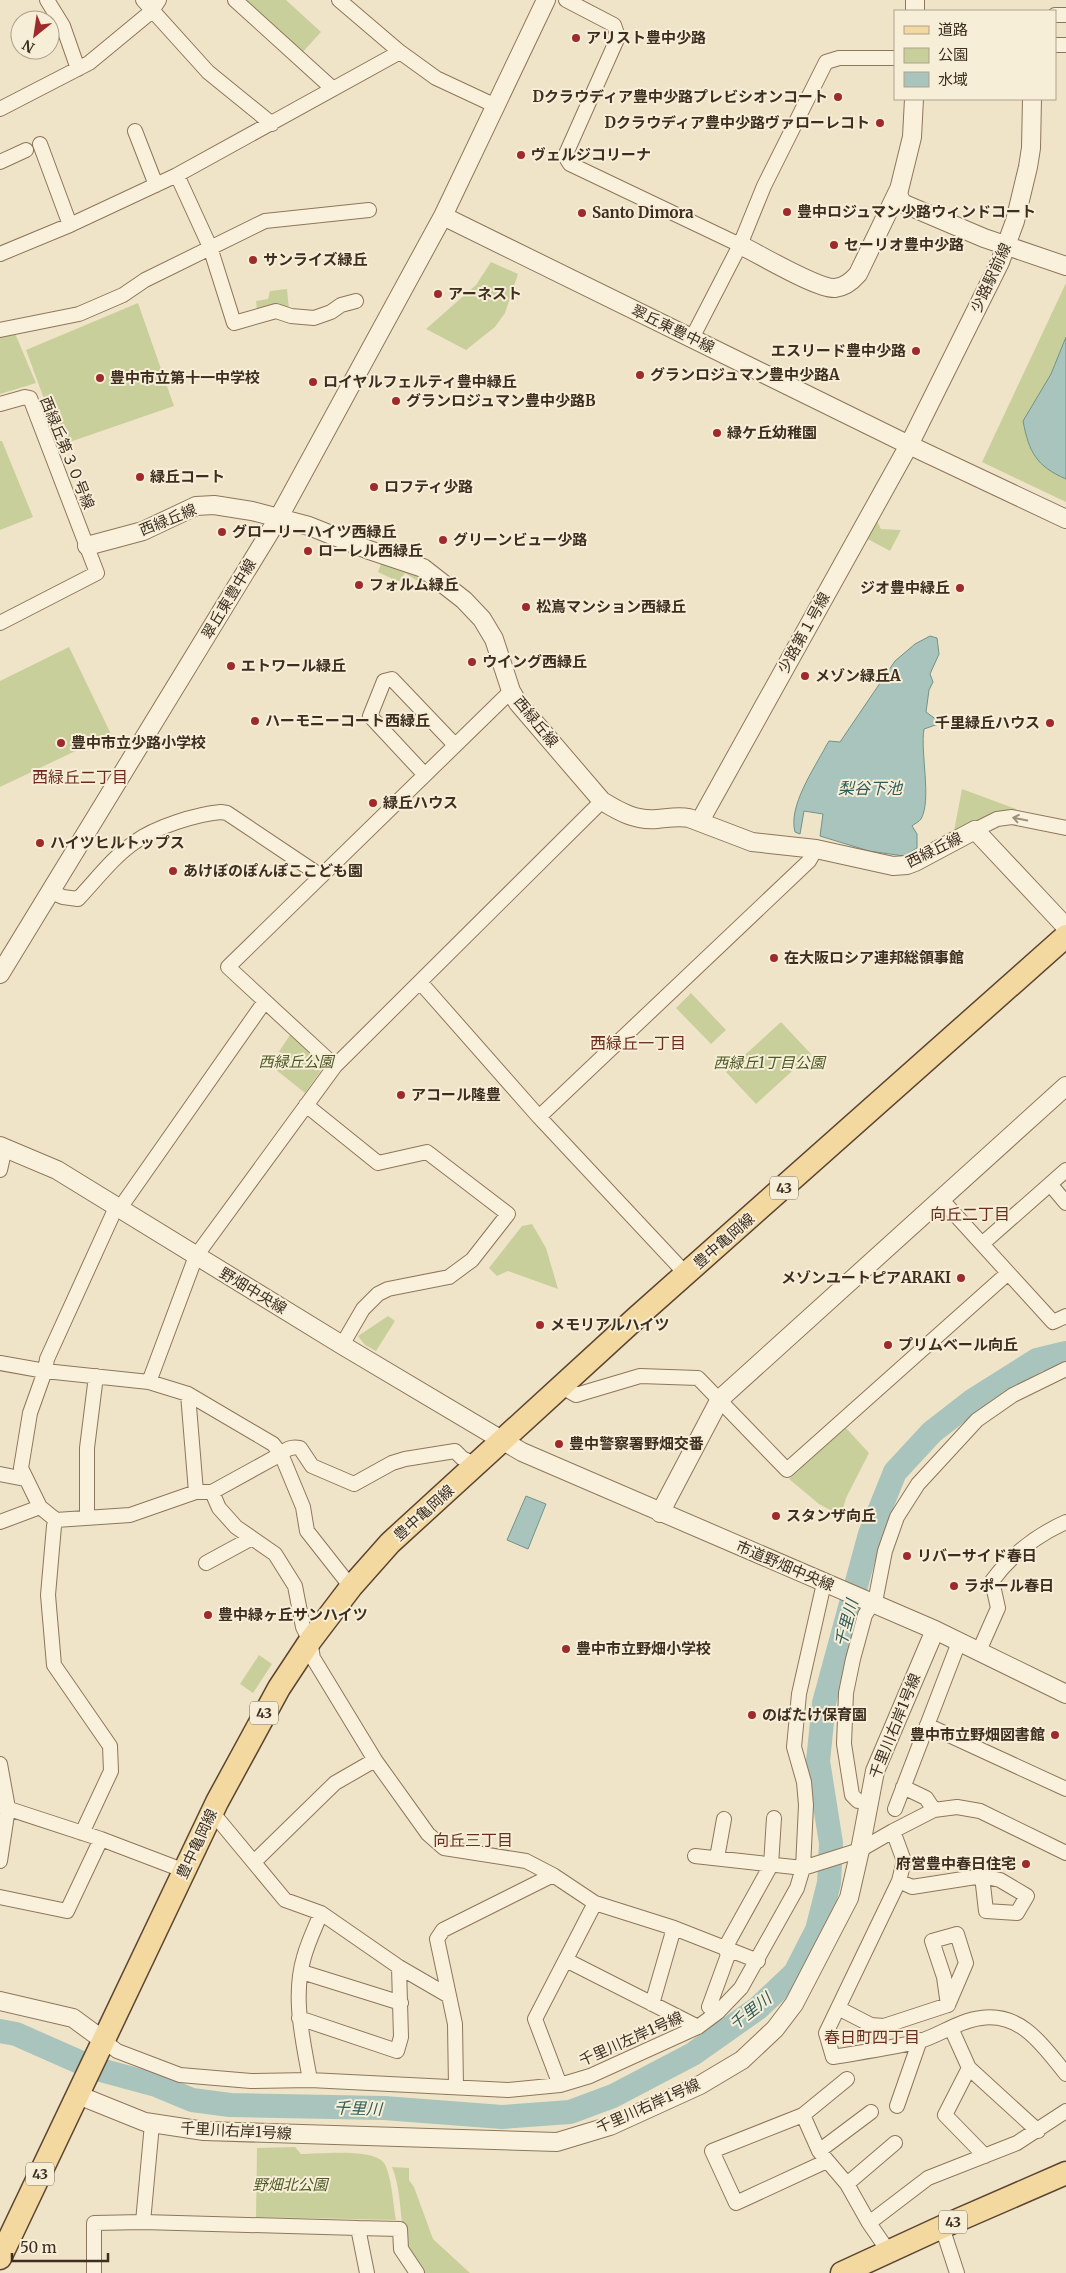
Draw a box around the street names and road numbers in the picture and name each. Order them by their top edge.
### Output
street label: 少路駅前線 [966,240,1015,316]
street label: 翠丘東豊中線 [629,300,718,357]
street label: 西緑丘第３０号線 [36,394,99,512]
street label: 西緑丘線 [136,499,199,540]
street label: 翠丘東豊中線 [197,555,260,642]
street label: 少路第１号線 [773,589,834,677]
street label: 西緑丘線 [510,692,563,751]
street label: 西緑丘線 [903,828,965,871]
road number: 43 [770,1176,798,1200]
street label: 豊中亀岡線 [689,1209,758,1272]
street label: 野畑中央線 [216,1263,290,1318]
street label: 豊中亀岡線 [389,1480,458,1545]
street label: 市道野畑中央線 [733,1536,837,1595]
street label: 千里川右岸1号線 [865,1670,924,1781]
road number: 43 [250,1702,278,1725]
street label: 豊中亀岡線 [172,1806,221,1882]
street label: 千里川左岸1号線 [576,2007,686,2070]
street label: 千里川右岸1号線 [593,2074,703,2137]
street label: 千里川右岸1号線 [180,2118,292,2143]
road number: 43 [26,2162,54,2186]
road number: 43 [939,2210,967,2234]

